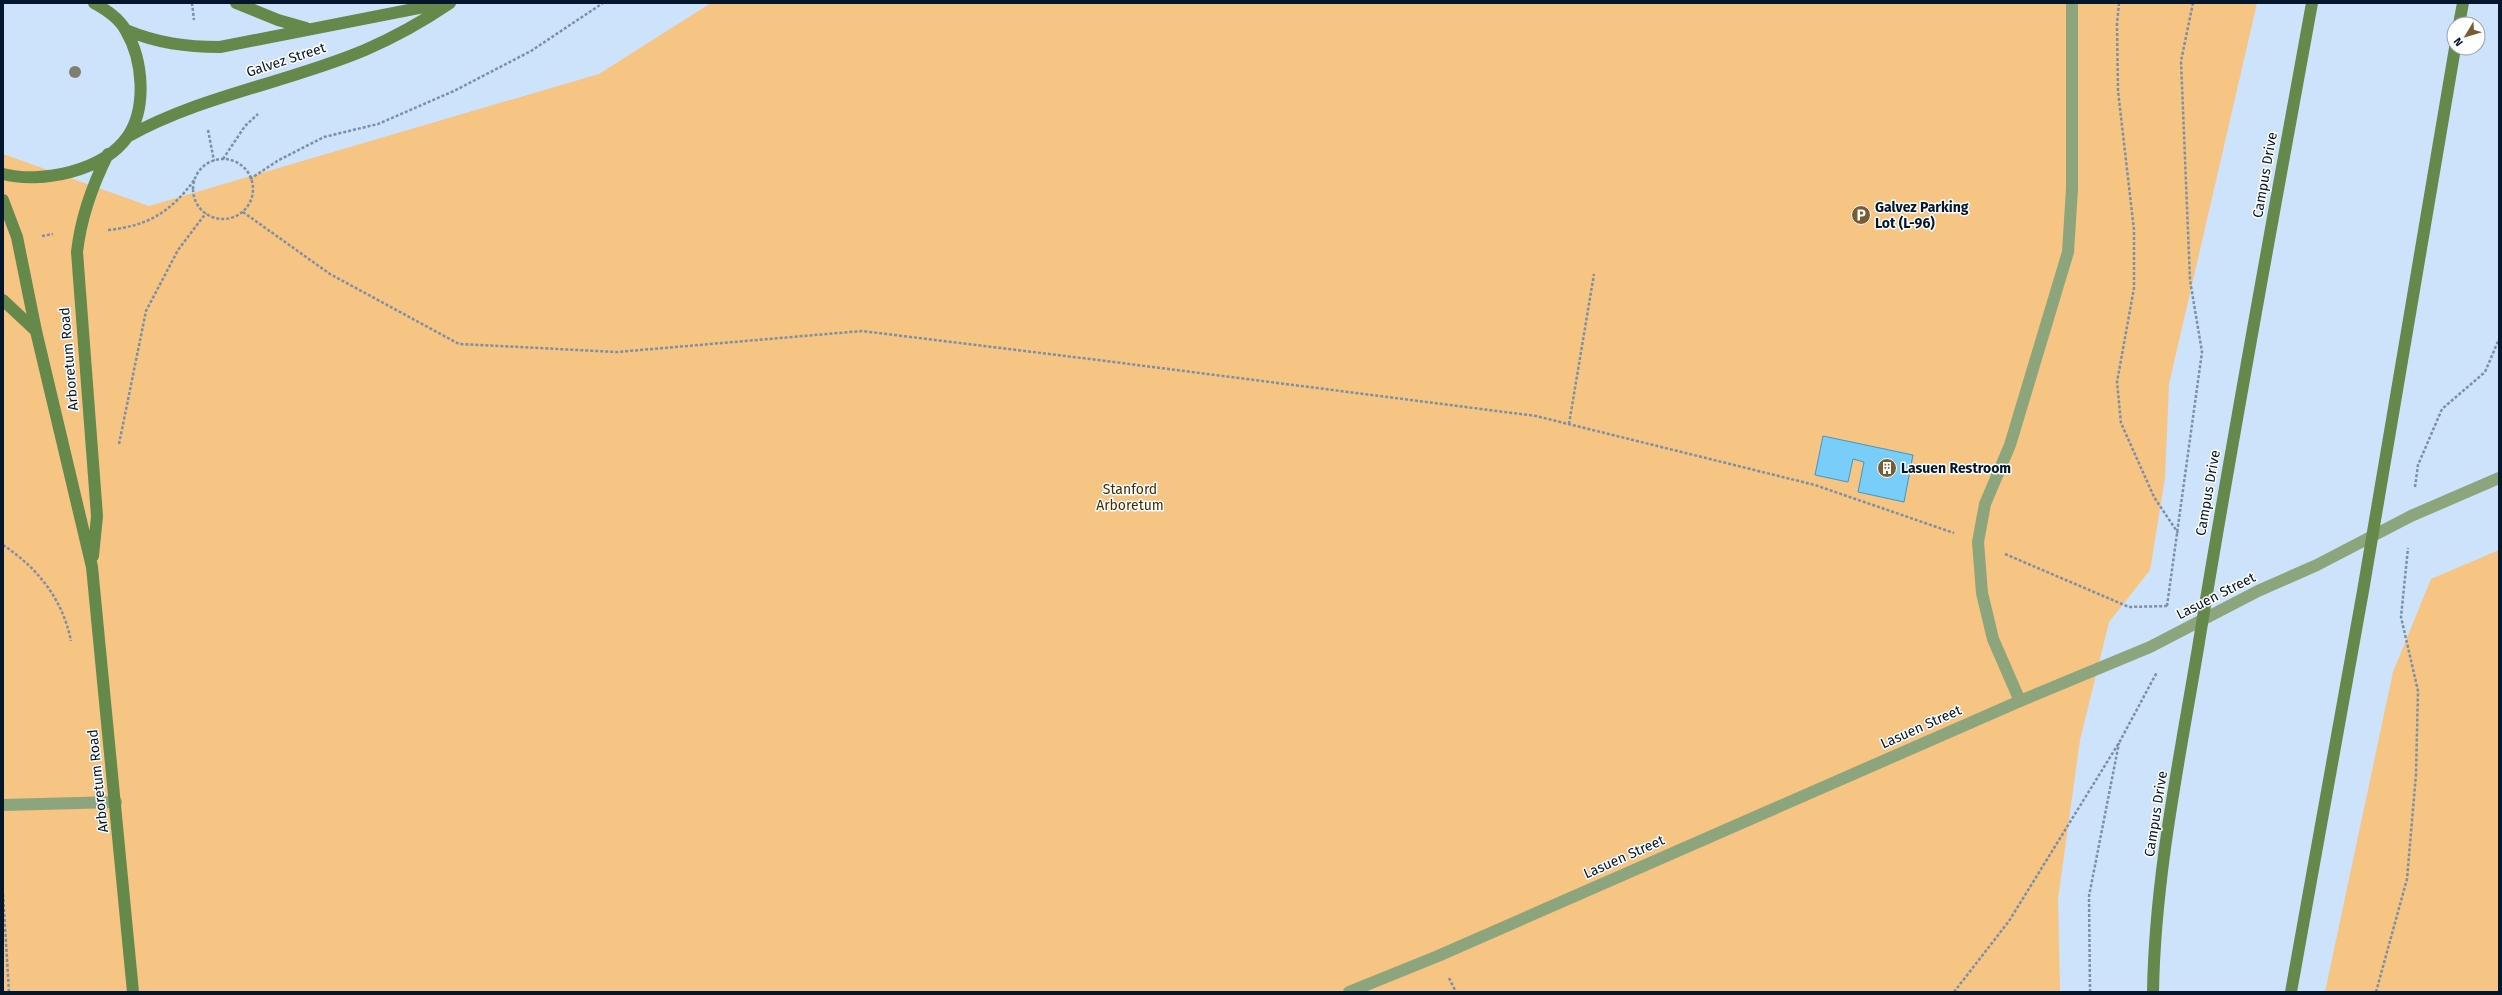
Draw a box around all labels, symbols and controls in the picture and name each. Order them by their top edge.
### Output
north arrow [2446,16,2486,56]
text: N [2451,35,2466,49]
street label: Galvez Street [244,39,329,81]
street label: Campus Drive [2249,131,2281,219]
place label: Galvez Parking Lot (L-96) [1875,199,1969,232]
parking icon: Galvez Parking Lot (L-96) [1850,204,1872,226]
street label: Arboretum Road [56,307,82,411]
street label: Campus Drive [2192,449,2224,537]
building icon: Lasuen Restroom [1876,457,1898,479]
place label: Lasuen Restroom [1901,460,2011,477]
park label: Stanford Arboretum [1096,481,1164,514]
street label: Lasuen Street [2174,568,2259,623]
street label: Lasuen Street [1878,701,1965,752]
street label: Arboretum Road [84,729,112,833]
street label: Campus Drive [2141,770,2171,858]
street label: Lasuen Street [1581,831,1668,882]

